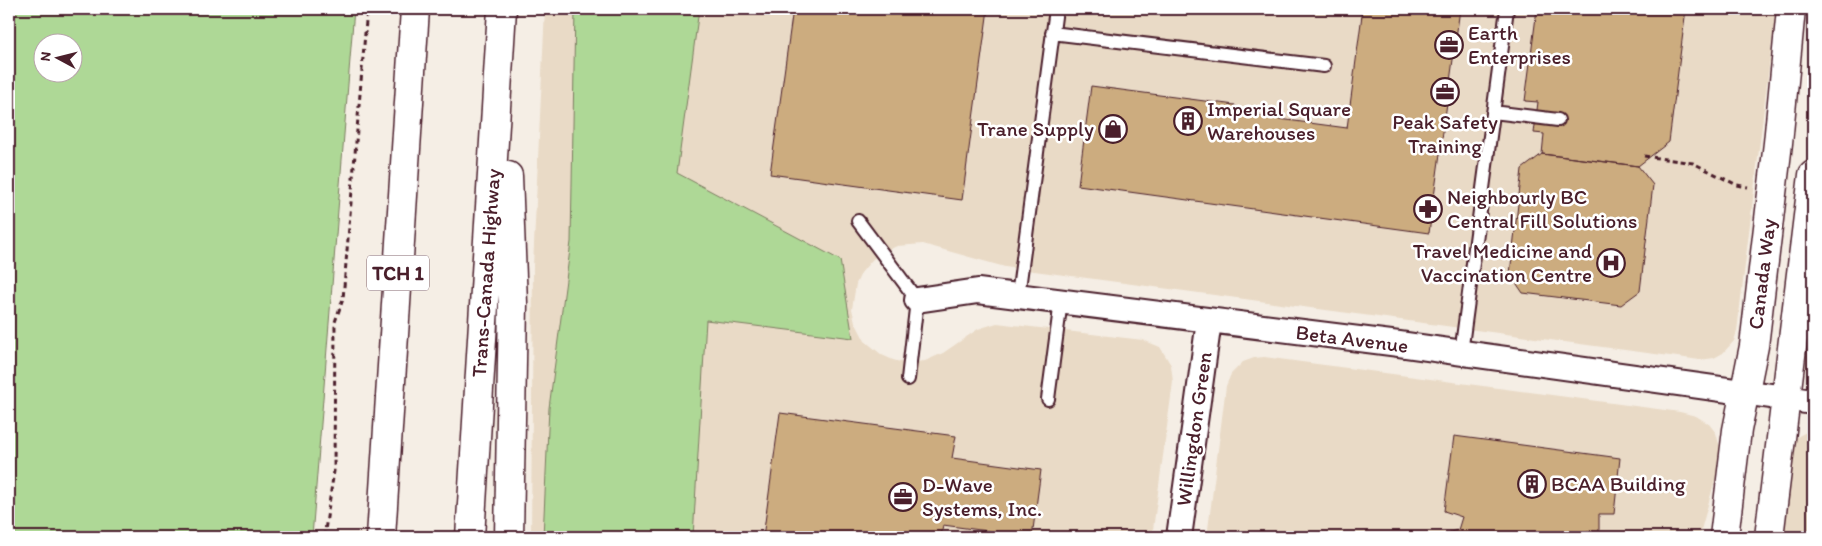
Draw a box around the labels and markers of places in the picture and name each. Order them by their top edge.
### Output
place label: Earth Enterprises [1468,20,1571,69]
office icon: Earth Enterprises [1434,30,1464,60]
office icon: Peak Safety Training [1430,77,1460,107]
place label: Imperial Square Warehouses [1207,96,1351,145]
building icon: Imperial Square Warehouses [1173,106,1203,136]
place label: Peak Safety Training [1392,109,1498,158]
shop icon: Trane Supply [1098,114,1128,144]
place label: Trane Supply [977,116,1094,141]
place label: Neighbourly BC Central Fill Solutions [1447,184,1637,233]
pharmacy icon: Neighbourly BC Central Fill Solutions [1413,194,1443,224]
place label: Travel Medicine and Vaccination Centre [1413,238,1592,287]
hospital icon: Travel Medicine and Vaccination Centre [1596,248,1626,278]
building icon: BCAA Building [1517,469,1547,499]
place label: BCAA Building [1551,471,1686,496]
place label: D-Wave Systems, Inc. [922,472,1042,521]
office icon: D-Wave Systems, Inc. [888,482,918,512]

